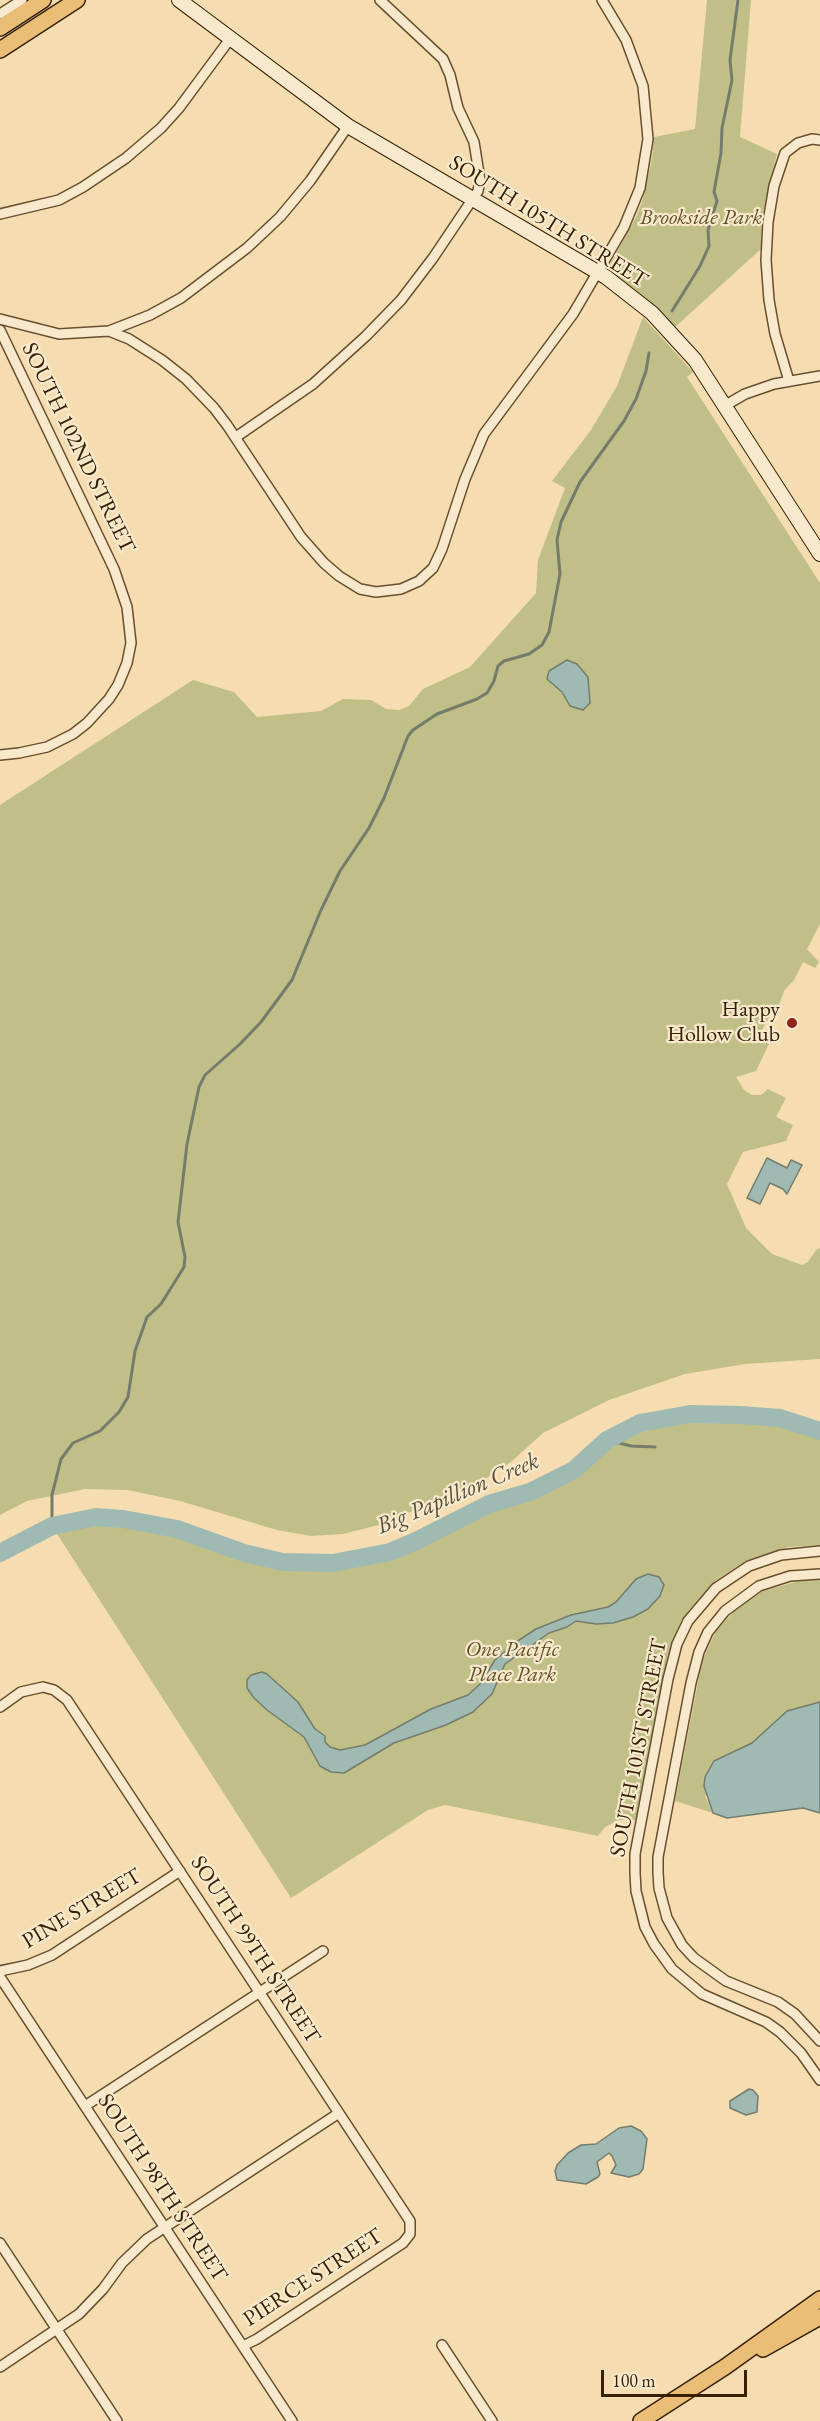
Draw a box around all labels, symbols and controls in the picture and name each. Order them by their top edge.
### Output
street label: SOUTH 105TH STREET [444,150,652,294]
park label: Brookside Park [640,205,762,231]
street label: SOUTH 102ND STREET [16,339,140,557]
place label: Happy Hollow Club [667,997,780,1048]
marker: Happy Hollow Club [785,1016,799,1030]
water label: Big Papillion Creek [372,1447,544,1541]
park label: One Pacific Place Park [465,1637,559,1688]
street label: SOUTH 101ST STREET [605,1637,673,1859]
street label: SOUTH 99TH STREET [184,1851,326,2049]
street label: PINE STREET [18,1863,146,1955]
street label: SOUTH 98TH STREET [91,2089,233,2287]
street label: PIERCE STREET [239,2223,387,2333]
scale bar [604,2358,750,2396]
text: 100 m [612,2369,656,2392]

